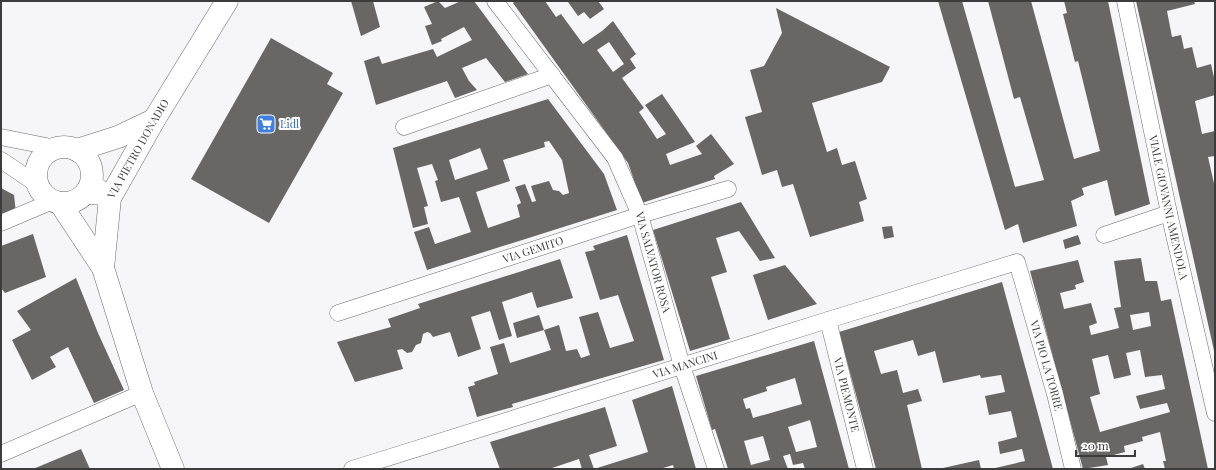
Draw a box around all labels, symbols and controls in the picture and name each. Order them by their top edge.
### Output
street label: VIA PIETRO DONADIO [103,96,172,202]
supermarket icon: Lidl [255,113,277,135]
place label: Lidl [280,116,299,131]
street label: VIALE GIOVANNI AMENDOLA [1146,133,1192,281]
street label: VIA SALVATOR ROSA [632,209,675,314]
street label: VIA GEMITO [500,232,565,266]
street label: VIA PIO LA TORRE [1027,317,1067,412]
street label: VIA MANCINI [650,347,719,382]
street label: VIA PIEMONTE [830,355,864,434]
scale bar [1076,432,1135,458]
text: 20 m [1082,437,1109,453]

